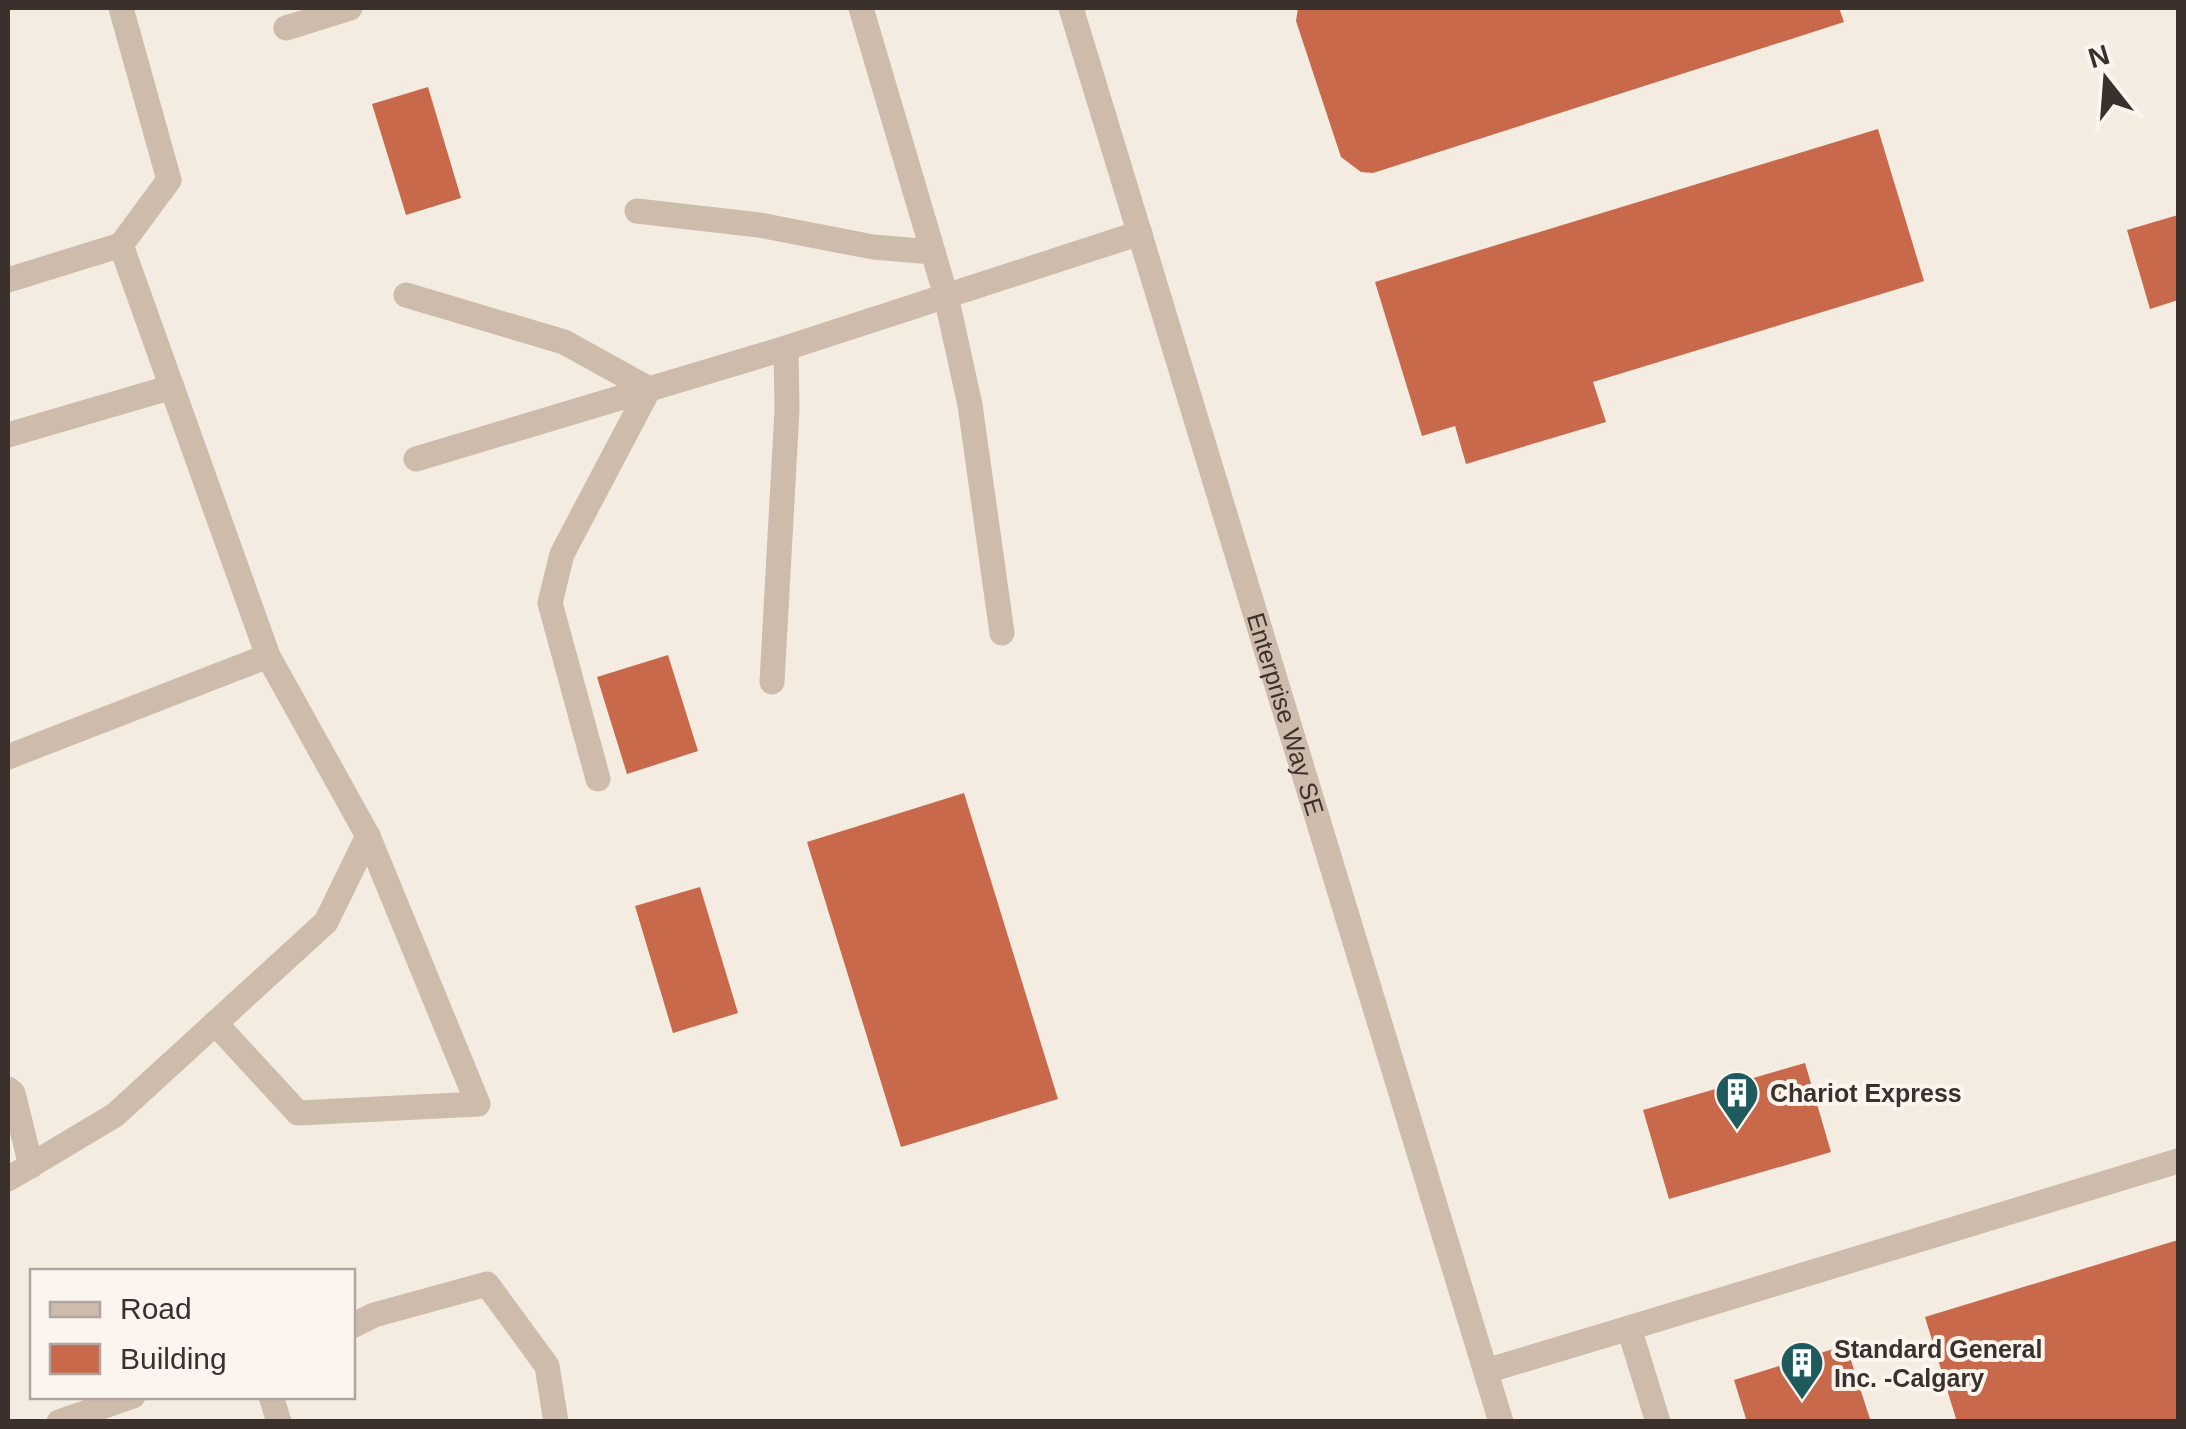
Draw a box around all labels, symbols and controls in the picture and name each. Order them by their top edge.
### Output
north arrow [2056,30,2156,130]
text: N [2085,39,2113,74]
street label: Enterprise Way SE [1242,609,1330,819]
building icon: Chariot Express [1714,1070,1760,1131]
place label: Chariot Express [1770,1079,1962,1107]
legend [30,1269,355,1399]
text: Road [120,1292,192,1325]
place label: Standard General Inc. -Calgary [1834,1335,2042,1392]
building icon: Standard General Inc. -Calgary [1779,1340,1825,1401]
text: Building [120,1342,227,1375]

